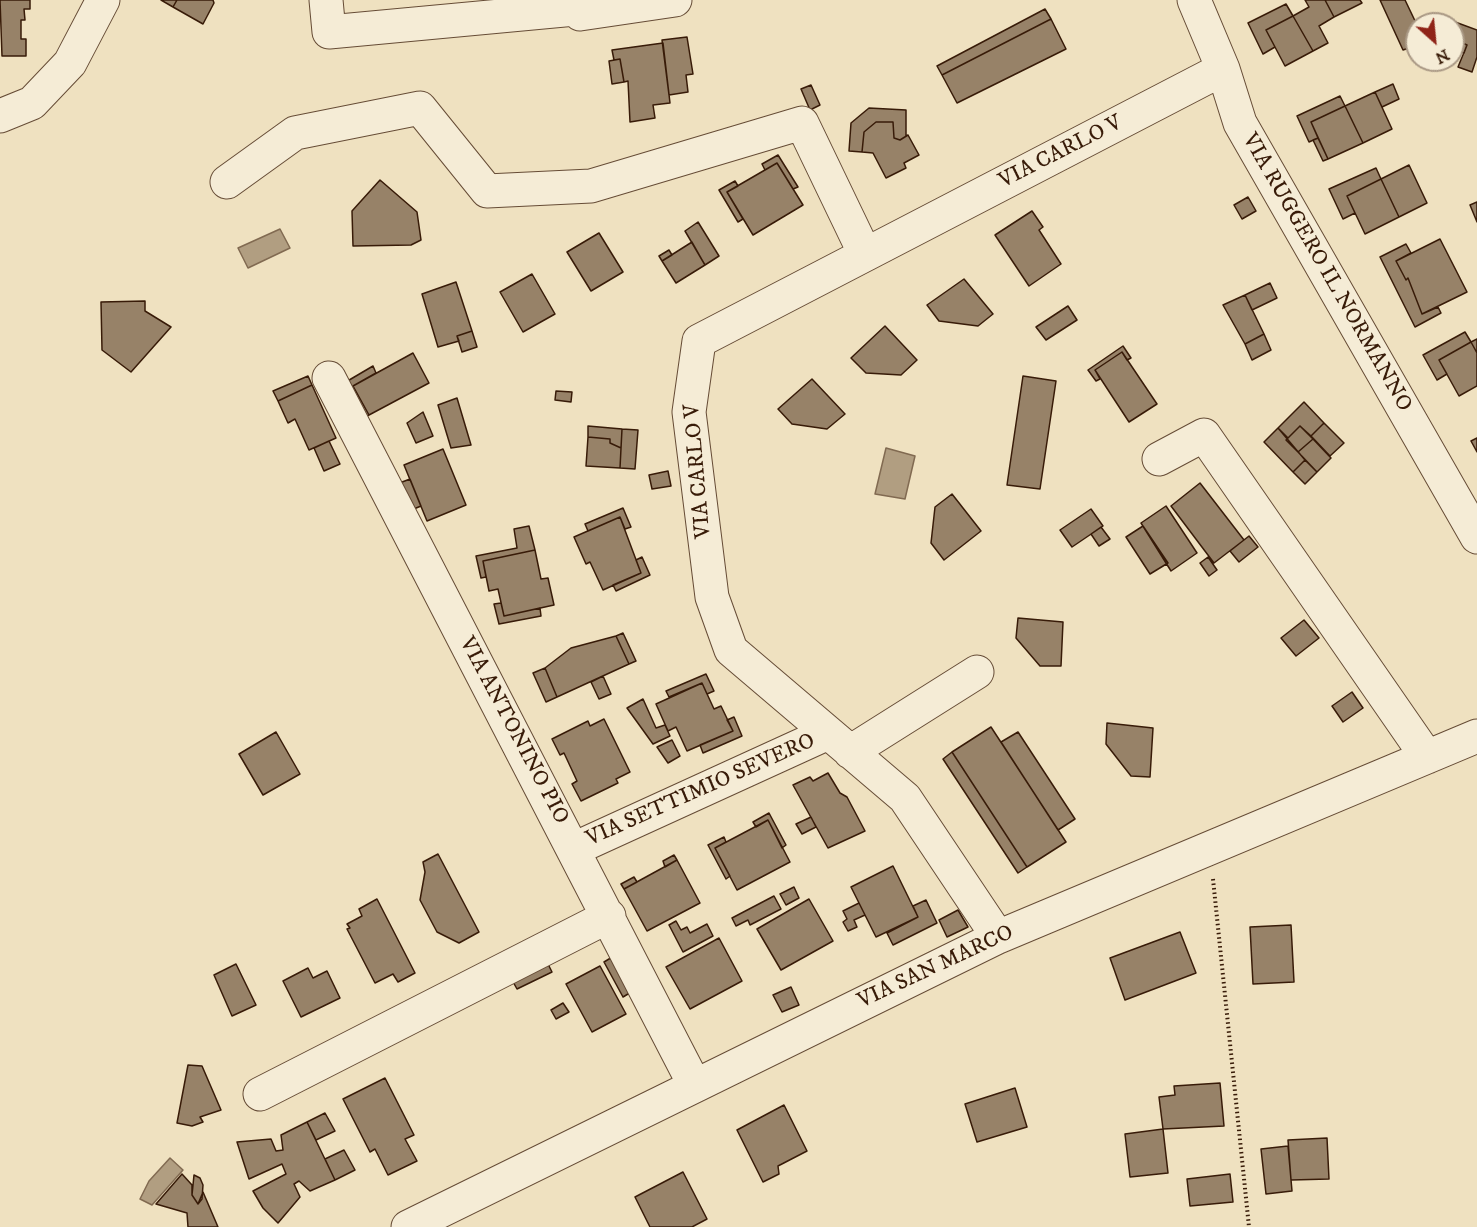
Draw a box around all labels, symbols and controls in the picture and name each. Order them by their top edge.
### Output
north arrow [1405,12,1465,72]
text: N [1432,44,1453,68]
street label: VIA CARLO V [995,111,1127,195]
street label: VIA RUGGERO IL NORMANNO [1235,129,1417,417]
street label: VIA CARLO V [680,403,718,539]
street label: VIA ANTONINO PIO [452,633,574,829]
street label: VIA SETTIMIO SEVERO [583,729,819,853]
street label: VIA SAN MARCO [854,920,1018,1016]

